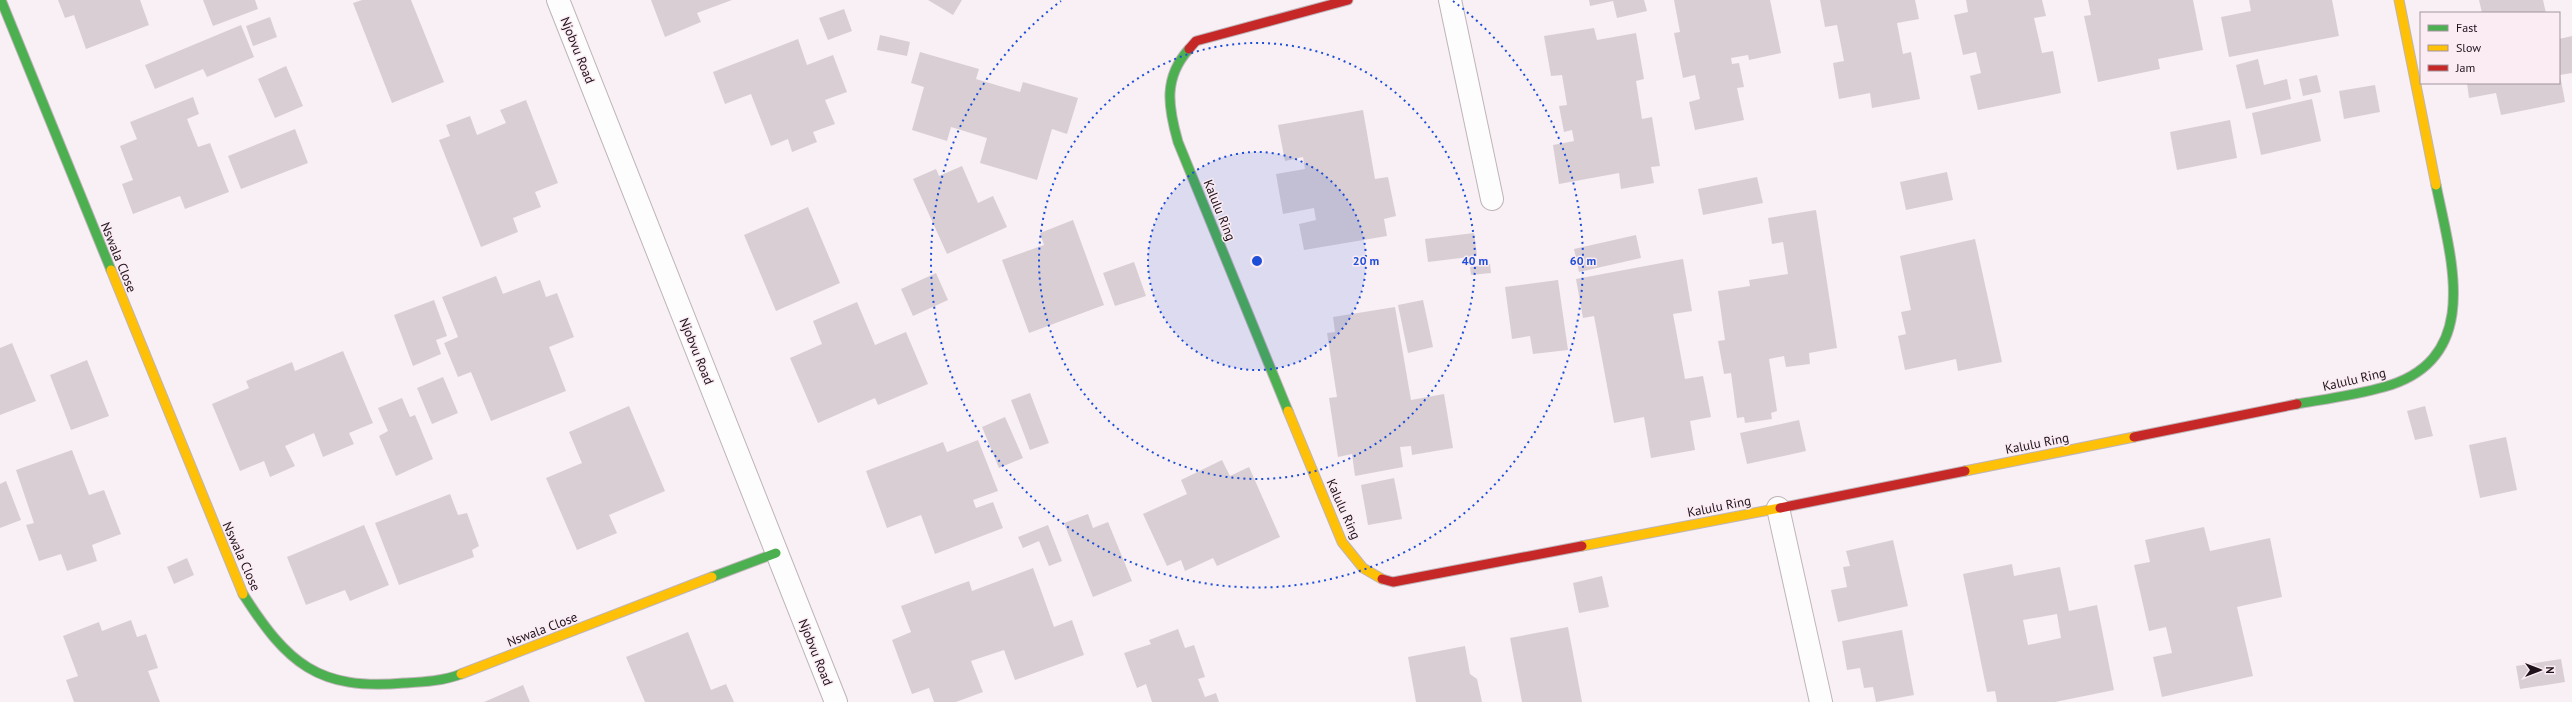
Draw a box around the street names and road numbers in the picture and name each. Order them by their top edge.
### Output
street label: Njobvu Road [556,14,599,86]
street label: Kalulu Ring [1200,177,1239,243]
street label: Nswala Close [97,220,140,295]
street label: Njobvu Road [675,315,718,387]
street label: Kalulu Ring [2321,364,2387,395]
street label: Kalulu Ring [2004,429,2070,458]
street label: Kalulu Ring [1323,476,1364,542]
street label: Kalulu Ring [1686,492,1752,521]
street label: Nswala Close [219,519,264,594]
street label: Nswala Close [504,608,580,651]
street label: Njobvu Road [794,616,837,688]

